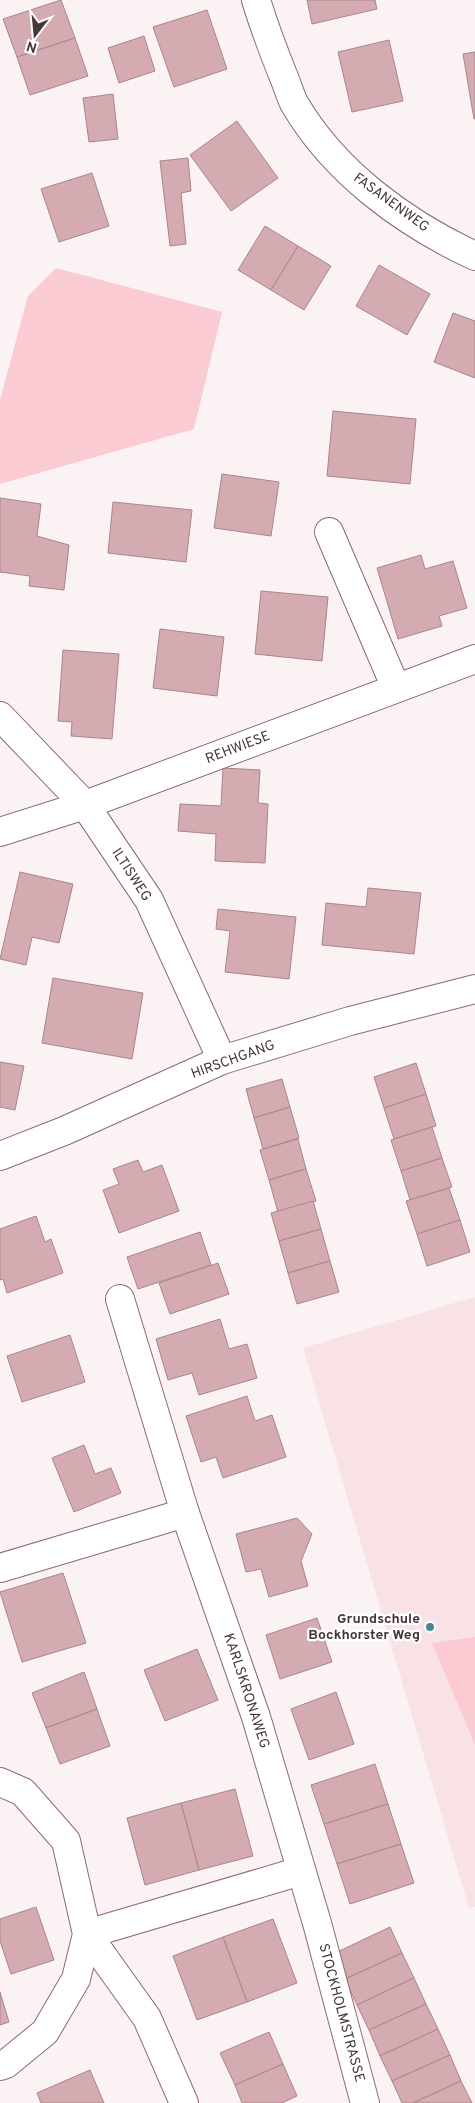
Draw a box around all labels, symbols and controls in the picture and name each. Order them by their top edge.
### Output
north arrow [10,10,60,60]
text: N [25,36,39,56]
street label: FASANENWEG [350,170,432,236]
street label: REHWIESE [203,728,273,768]
street label: ILTISWEG [108,845,154,905]
street label: HIRSCHGANG [189,1037,277,1083]
place label: Grundschule Bockhorster Weg [308,1611,420,1644]
marker: Grundschule Bockhorster Weg [424,1621,436,1633]
street label: KARLSKRONAWEG [219,1631,273,1751]
street label: STOCKHOLMSTRASSE [314,1942,368,2084]

